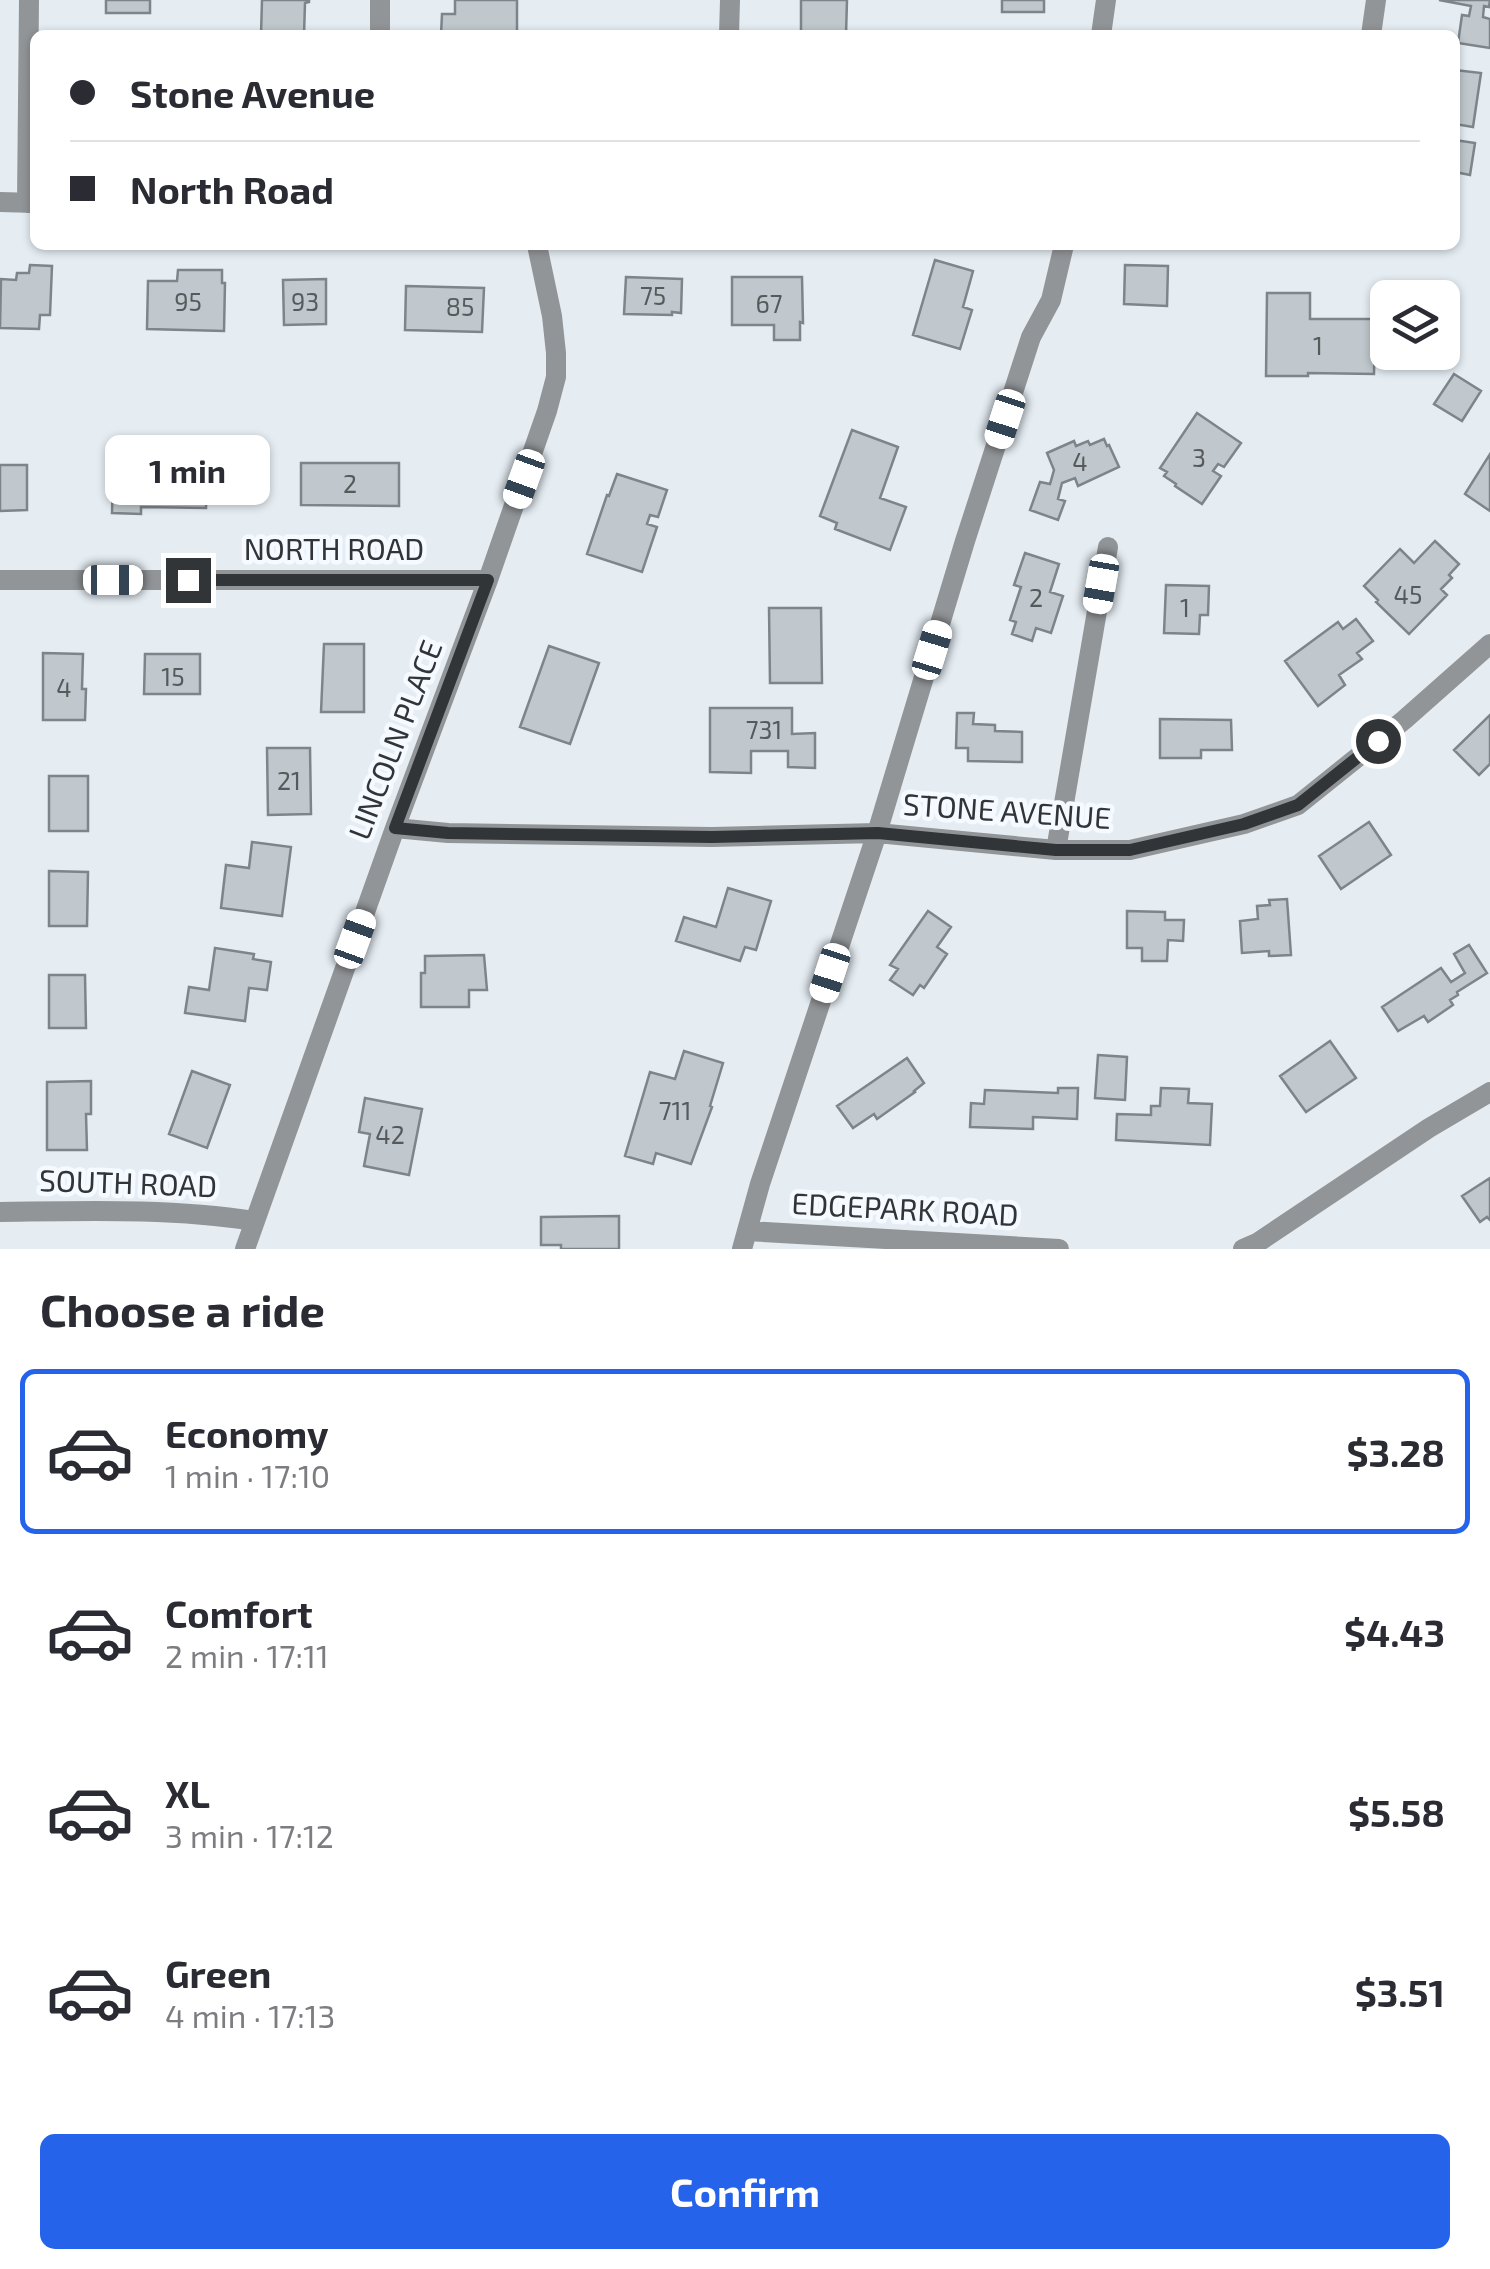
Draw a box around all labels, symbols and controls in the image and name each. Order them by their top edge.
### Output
text: Stone Avenue [130,70,375,116]
text: North Road [130,166,334,212]
house number: 75 [640,280,666,310]
map controls [1370,280,1460,370]
button: layers [1370,280,1460,370]
house number: 95 [174,286,202,316]
house number: 93 [291,286,319,316]
house number: 67 [755,288,783,318]
house number: 85 [446,291,474,321]
house number: 1 [1313,330,1323,360]
car [981,386,1029,452]
callout: 1 min [106,435,270,505]
house number: 3 [1192,442,1206,472]
car [500,446,548,512]
house number: 4 [1072,446,1088,476]
text: 1 min [149,451,226,489]
house number: 2 [343,468,357,498]
street label: NORTH ROAD [244,530,424,566]
car [1081,552,1121,616]
route end [166,558,211,603]
car [83,565,143,595]
house number: 45 [1394,579,1422,609]
house number: 2 [1029,582,1043,612]
house number: 1 [1180,592,1190,622]
car [909,617,955,683]
street label: LINCOLN PLACE [340,635,449,844]
house number: 15 [161,661,185,691]
house number: 4 [56,672,72,702]
house number: 731 [746,714,782,744]
route start [1356,719,1401,764]
house number: 21 [277,765,301,795]
street label: STONE AVENUE [902,785,1112,835]
car [331,906,379,972]
car [806,940,854,1006]
house number: 711 [659,1095,691,1125]
house number: 42 [375,1119,405,1149]
street label: SOUTH ROAD [38,1161,218,1203]
street label: EDGEPARK ROAD [791,1184,1020,1232]
text: Choose a ride [40,1282,325,1336]
icon: car [45,1407,135,1497]
text: Economy [165,1410,329,1456]
text: $3.28 [1346,1429,1445,1475]
text: 1 min · 17:10 [165,1456,330,1494]
icon: car [45,1587,135,1677]
text: Comfort [165,1590,313,1636]
text: $4.43 [1344,1609,1445,1655]
text: 2 min · 17:11 [165,1636,329,1674]
icon: car [45,1767,135,1857]
text: XL [165,1770,210,1816]
text: $5.58 [1348,1789,1445,1835]
text: 3 min · 17:12 [165,1816,334,1854]
icon: car [45,1947,135,2037]
text: Green [165,1950,271,1996]
text: $3.51 [1355,1969,1445,2015]
text: 4 min · 17:13 [165,1996,335,2034]
button: Confirm [40,2134,1450,2249]

